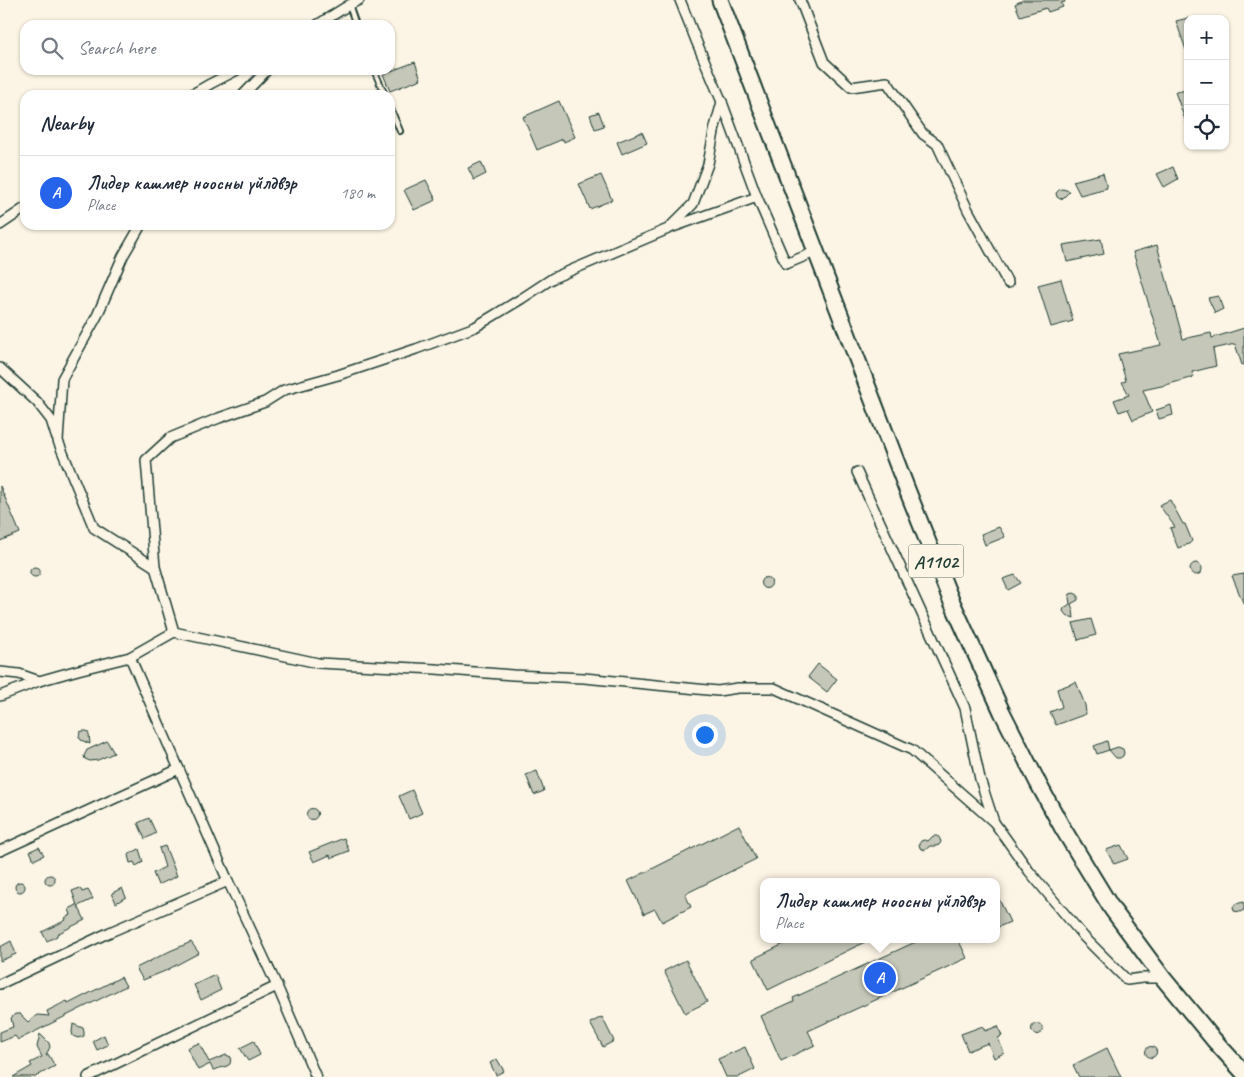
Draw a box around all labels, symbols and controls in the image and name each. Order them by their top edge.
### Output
map controls [1184,15,1229,150]
button: + [1184,15,1229,60]
search box [20,20,395,75]
icon: search [38,34,66,62]
text: Search here [78,36,155,60]
button: − [1184,60,1229,105]
button: locate [1184,105,1229,150]
text: Nearby [40,110,93,136]
text: Лидер кашмер ноосны үйлдвэр [87,171,296,195]
text: A [52,183,60,203]
text: 180 m [341,183,375,203]
text: Place [87,195,115,215]
road number: A1102 [908,544,964,578]
your location [692,722,718,748]
popup [760,878,1000,943]
text: Лидер кашмер ноосны үйлдвэр [775,889,985,913]
text: Place [775,913,803,933]
pin: A [864,959,896,997]

